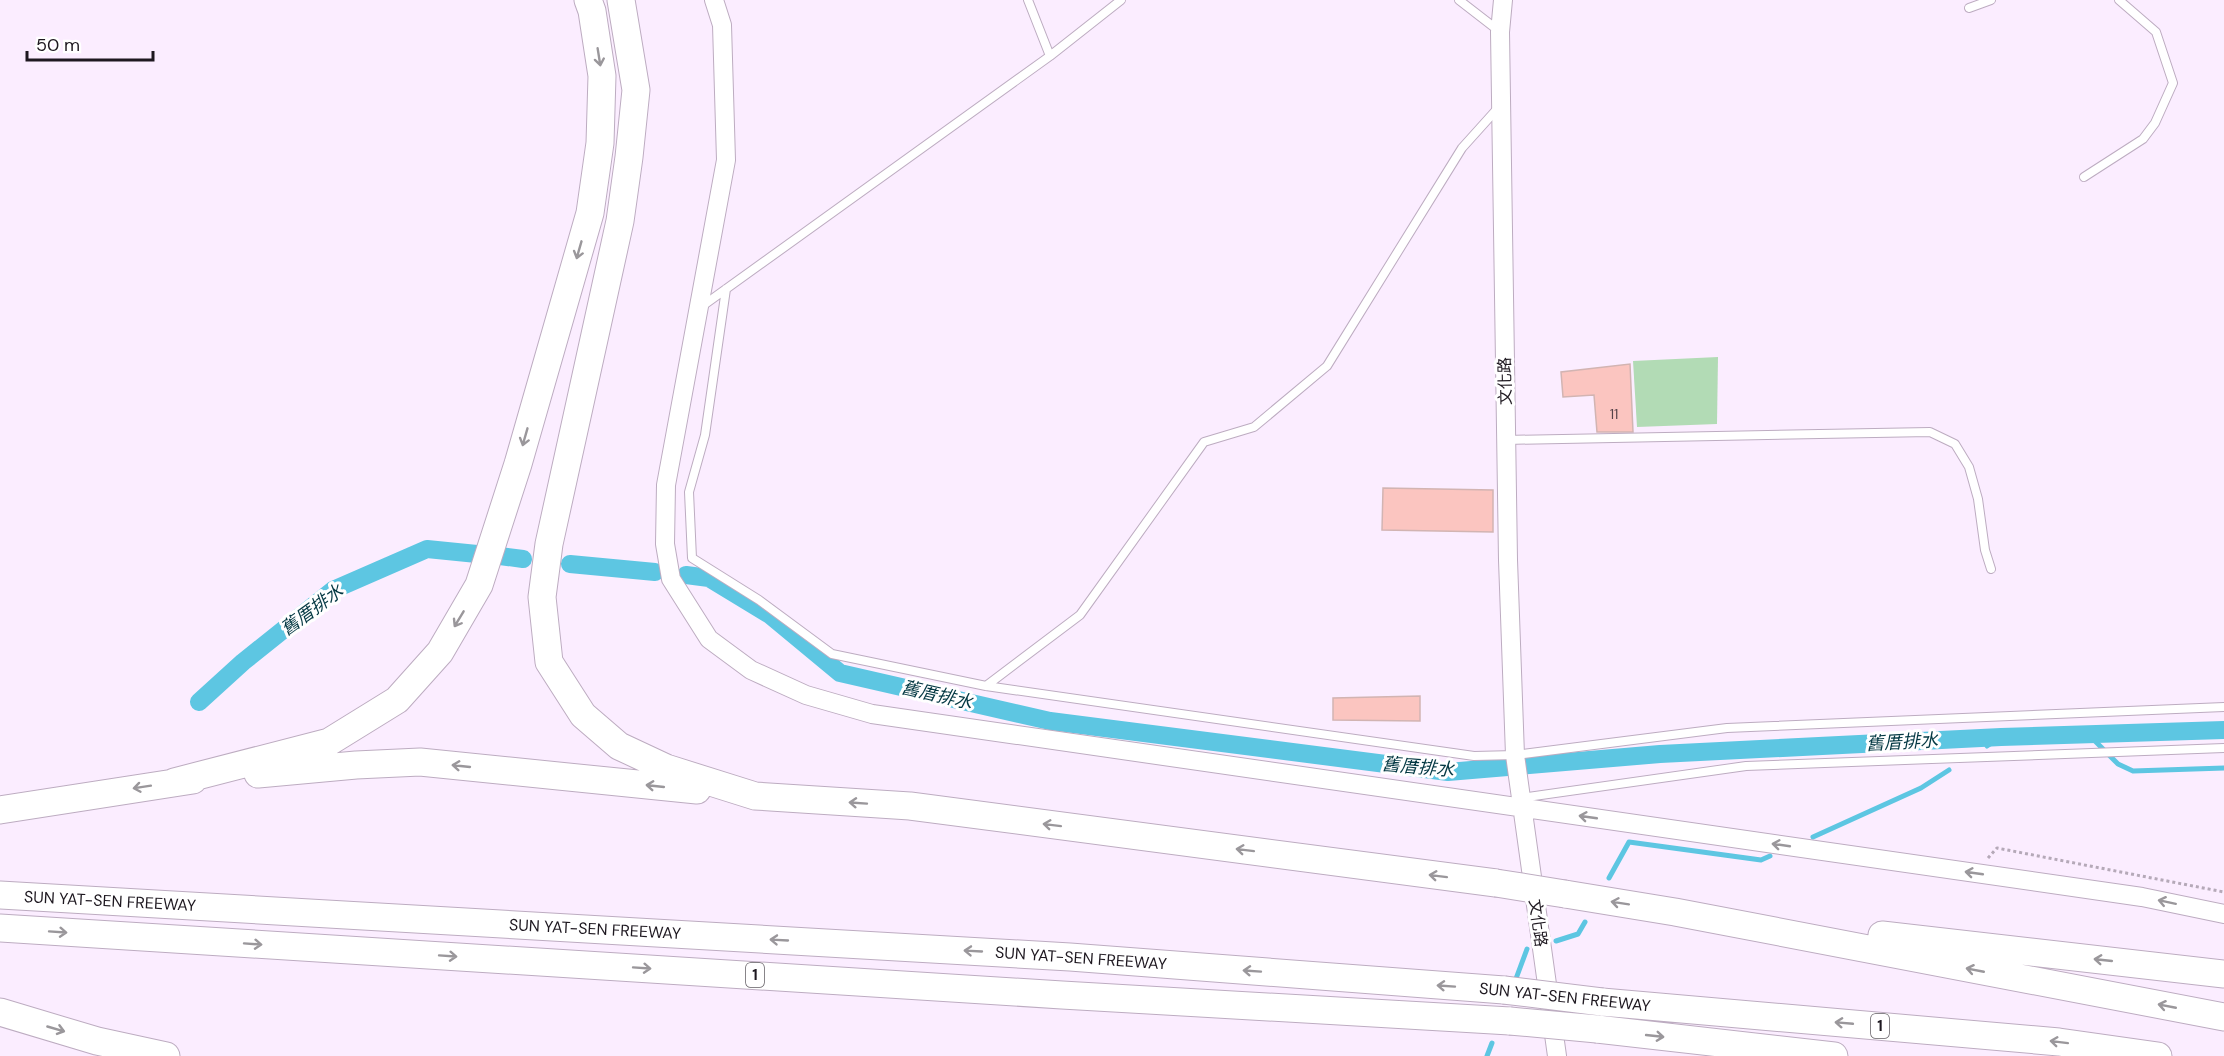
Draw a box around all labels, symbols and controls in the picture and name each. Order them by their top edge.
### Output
scale bar [27,24,153,62]
text: 50 m [36,33,80,57]
one-way arrow [594,47,605,67]
one-way arrow [573,240,585,259]
street label: 文化路 [1494,357,1516,405]
house number: 11 [1610,405,1618,423]
one-way arrow [519,427,530,446]
water label: 舊厝排水 [276,579,349,641]
one-way arrow [452,611,464,628]
water label: 舊厝排水 [899,675,976,715]
water label: 舊厝排水 [1865,728,1940,756]
water label: 舊厝排水 [1381,752,1456,782]
one-way arrow [452,760,472,771]
one-way arrow [646,780,666,791]
one-way arrow [133,782,152,793]
one-way arrow [849,797,869,808]
one-way arrow [1579,812,1598,823]
one-way arrow [1042,819,1062,830]
one-way arrow [1772,839,1791,850]
one-way arrow [1236,845,1256,856]
one-way arrow [1965,867,1984,878]
one-way arrow [1429,870,1449,881]
street label: SUN YAT-SEN FREEWAY [23,886,197,916]
one-way arrow [2158,896,2177,907]
street label: 文化路 [1524,898,1552,948]
one-way arrow [1610,898,1630,909]
street label: SUN YAT-SEN FREEWAY [508,914,682,944]
one-way arrow [48,926,68,937]
one-way arrow [769,934,789,945]
one-way arrow [243,939,262,950]
street label: SUN YAT-SEN FREEWAY [994,942,1168,974]
one-way arrow [964,946,984,957]
one-way arrow [437,951,457,962]
one-way arrow [2094,954,2114,965]
one-way arrow [632,963,652,974]
road number: 1 [746,963,764,987]
one-way arrow [1966,964,1985,975]
one-way arrow [1242,965,1262,976]
street label: SUN YAT-SEN FREEWAY [1478,978,1652,1016]
one-way arrow [1437,980,1457,991]
one-way arrow [2157,1000,2177,1011]
road number: 1 [1871,1014,1889,1038]
one-way arrow [1834,1017,1854,1028]
one-way arrow [46,1024,65,1035]
one-way arrow [1644,1030,1664,1041]
one-way arrow [2049,1036,2069,1047]

